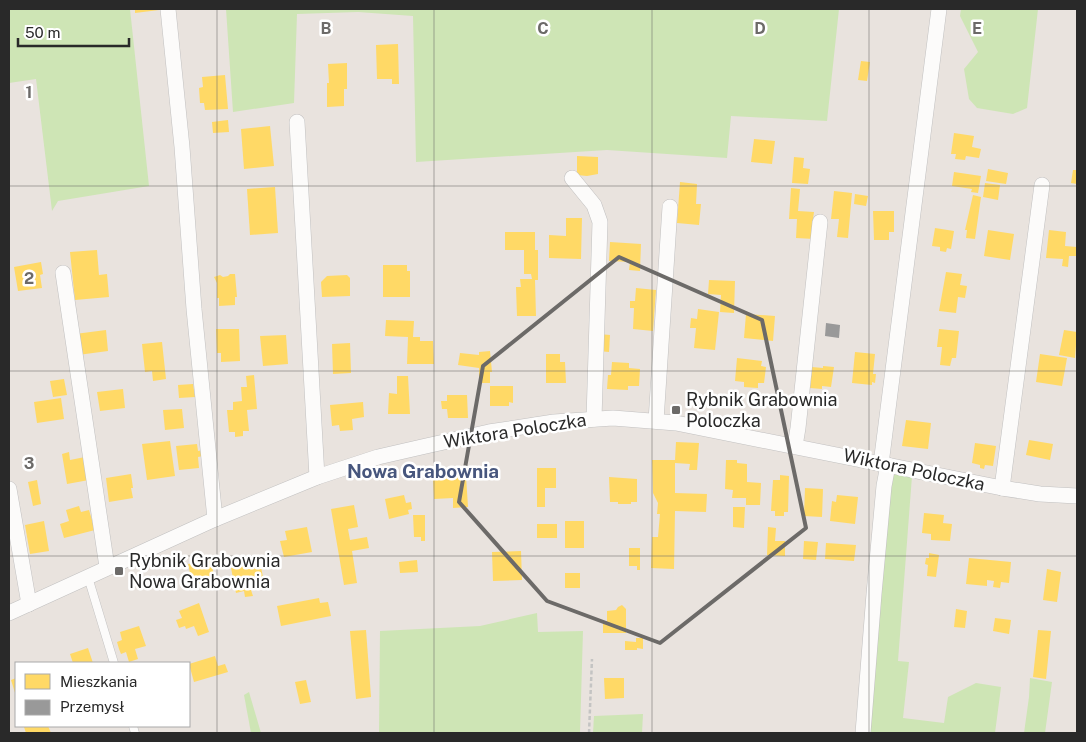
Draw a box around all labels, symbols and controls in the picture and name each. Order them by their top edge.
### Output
scale bar [18,15,129,47]
text: B [321,19,332,38]
text: C [537,19,549,38]
text: D [754,19,766,38]
text: E [972,19,982,38]
text: 50 m [25,24,60,41]
text: 1 [26,83,32,102]
text: 2 [24,269,34,288]
place label: Rybnik Grabownia Poloczka [686,389,837,431]
marker: Rybnik Grabownia Poloczka [670,404,682,416]
street label: Wiktora Poloczka [442,409,588,452]
street label: Wiktora Poloczka [841,444,987,495]
text: 3 [24,454,34,473]
district label: Nowa Grabownia [347,460,499,482]
place label: Rybnik Grabownia Nowa Grabownia [129,550,280,592]
marker: Rybnik Grabownia Nowa Grabownia [113,565,125,577]
legend [15,662,190,727]
text: Mieszkania [60,673,137,690]
text: Przemysł [60,698,125,715]

